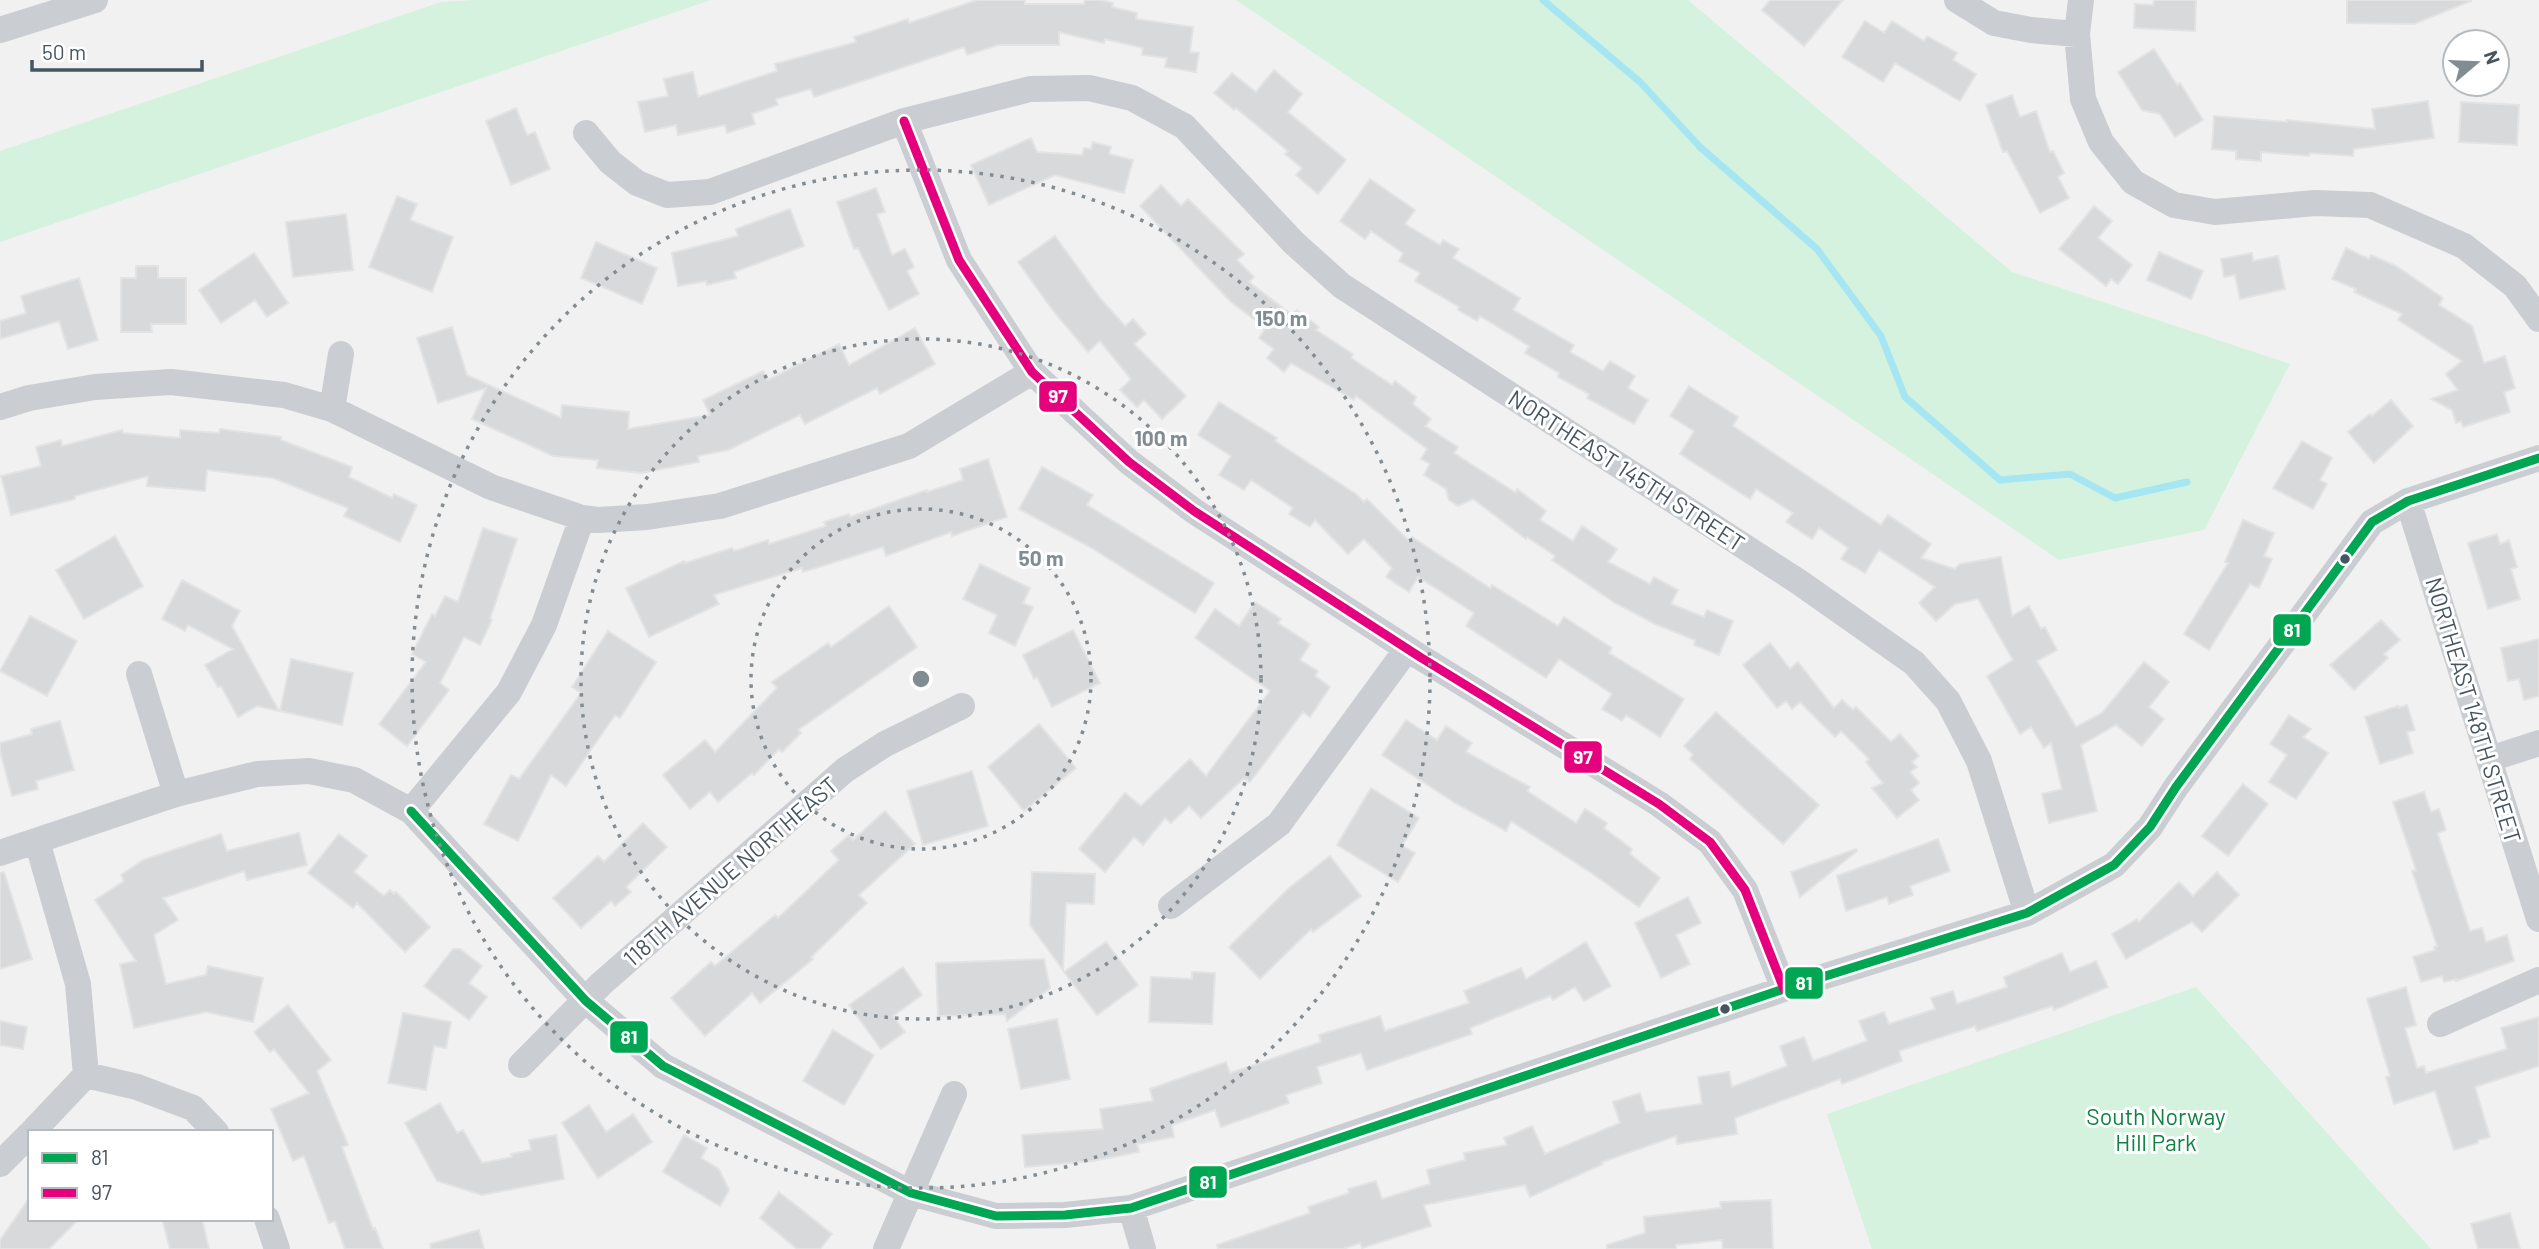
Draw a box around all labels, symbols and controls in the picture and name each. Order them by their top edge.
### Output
scale bar [32,28,201,72]
north arrow [2441,28,2511,98]
text: 50 m [42,39,86,64]
text: N [2480,48,2505,67]
text: 150 m [1255,305,1307,330]
line badge: 97 [1038,380,1078,413]
street label: NORTHEAST 145TH STREET [1504,383,1750,557]
text: 97 [1048,384,1068,407]
text: 100 m [1134,425,1188,450]
text: 50 m [1018,545,1064,570]
unlabelled marker [2338,552,2352,566]
street label: NORTHEAST 148TH STREET [2420,574,2528,846]
line badge: 81 [2272,613,2312,647]
text: 81 [2284,618,2300,641]
centre of rings [909,667,933,691]
line badge: 97 [1563,740,1603,774]
text: 97 [1573,745,1593,768]
street label: 118TH AVENUE NORTHEAST [617,770,843,972]
line badge: 81 [1784,966,1824,1000]
text: 81 [1796,971,1812,994]
unlabelled marker [1718,1002,1732,1016]
line badge: 81 [609,1020,649,1054]
text: 81 [621,1025,637,1048]
park label: South Norway Hill Park [2086,1102,2226,1156]
legend [28,1130,273,1221]
text: 81 [91,1144,109,1169]
line badge: 81 [1188,1165,1228,1199]
text: 81 [1200,1170,1216,1193]
text: 97 [91,1179,112,1204]

